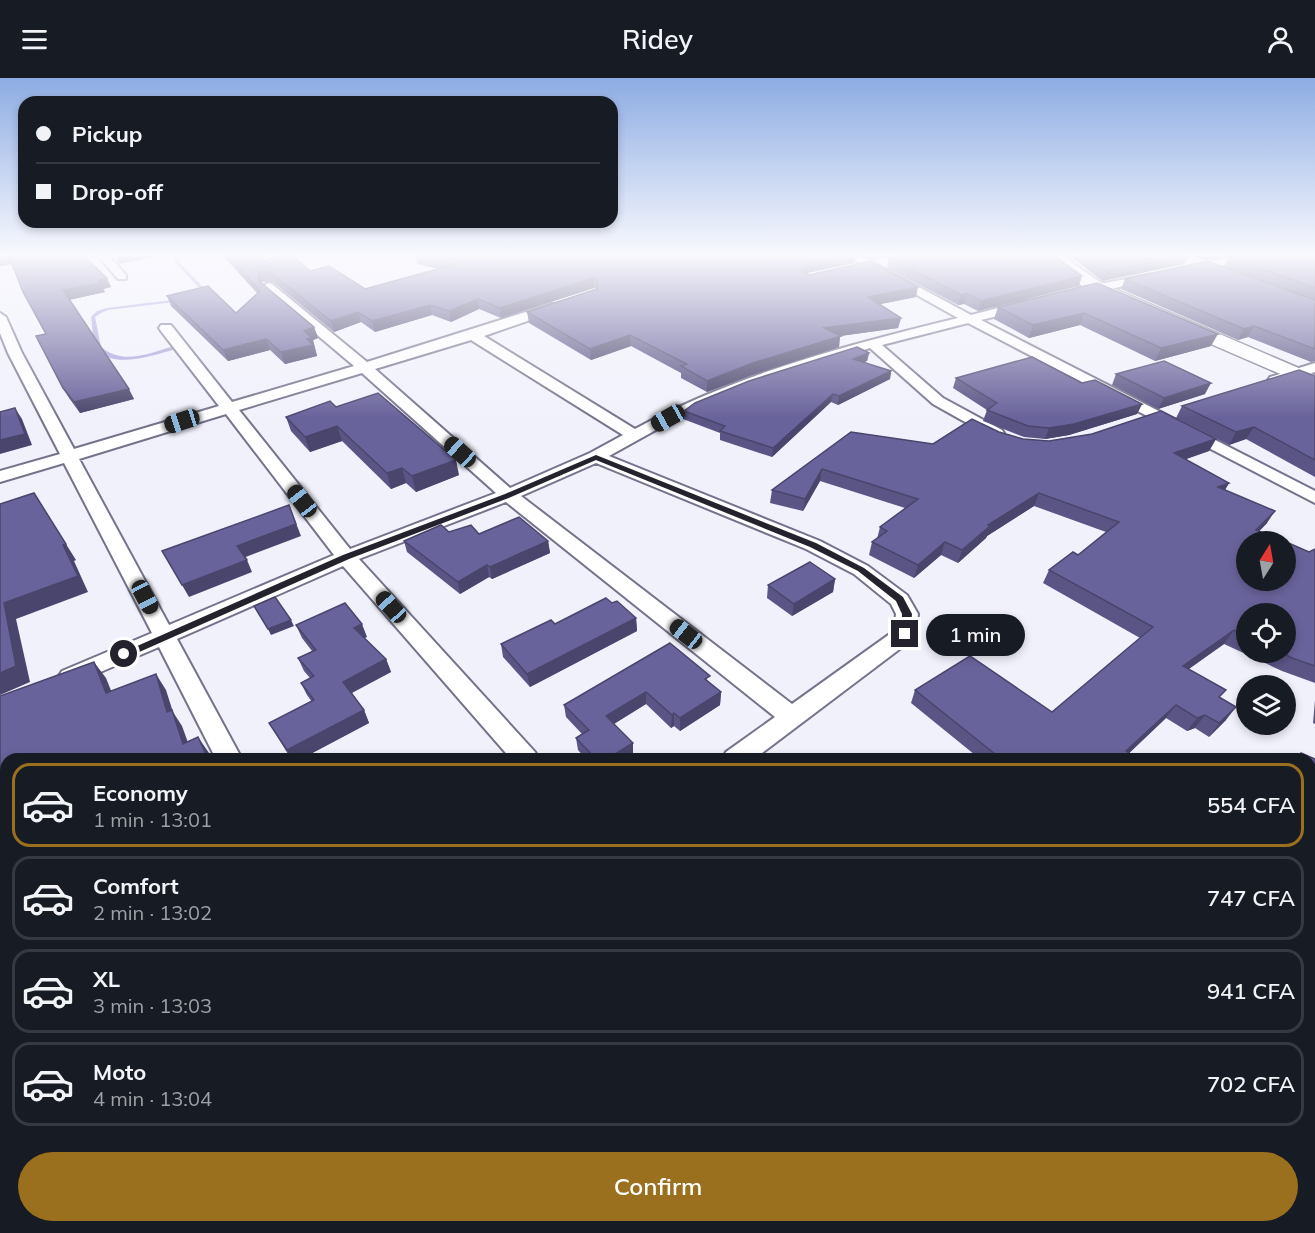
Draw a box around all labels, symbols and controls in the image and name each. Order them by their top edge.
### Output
text: Ridey [622,22,693,56]
icon: menu [18,23,51,56]
icon: person [1264,23,1297,56]
text: Pickup [72,120,142,148]
text: Drop-off [72,178,163,206]
car [648,401,688,435]
car [162,407,202,435]
car [441,433,479,471]
car [284,481,320,521]
north arrow [1236,531,1296,591]
map controls [1236,531,1296,735]
car [129,577,161,617]
car [372,588,410,626]
button: locate [1236,603,1296,663]
callout: 1 min [926,613,1025,655]
car [666,616,706,652]
route end [891,620,918,647]
text: 1 min [950,622,1001,647]
route start [110,640,137,667]
button: layers [1236,675,1296,735]
icon: car [21,778,75,832]
text: Economy [93,779,188,807]
text: 554 CFA [1207,791,1295,819]
text: 1 min · 13:01 [93,807,212,832]
icon: car [21,871,75,925]
text: Comfort [93,872,179,900]
text: 747 CFA [1207,884,1295,912]
text: 2 min · 13:02 [93,900,212,925]
icon: car [21,964,75,1018]
text: XL [93,965,120,993]
text: 941 CFA [1207,977,1295,1005]
text: 3 min · 13:03 [93,993,212,1018]
icon: car [21,1057,75,1111]
text: Moto [93,1058,146,1086]
text: 702 CFA [1207,1070,1295,1098]
text: 4 min · 13:04 [93,1086,212,1111]
button: Confirm [18,1152,1298,1221]

